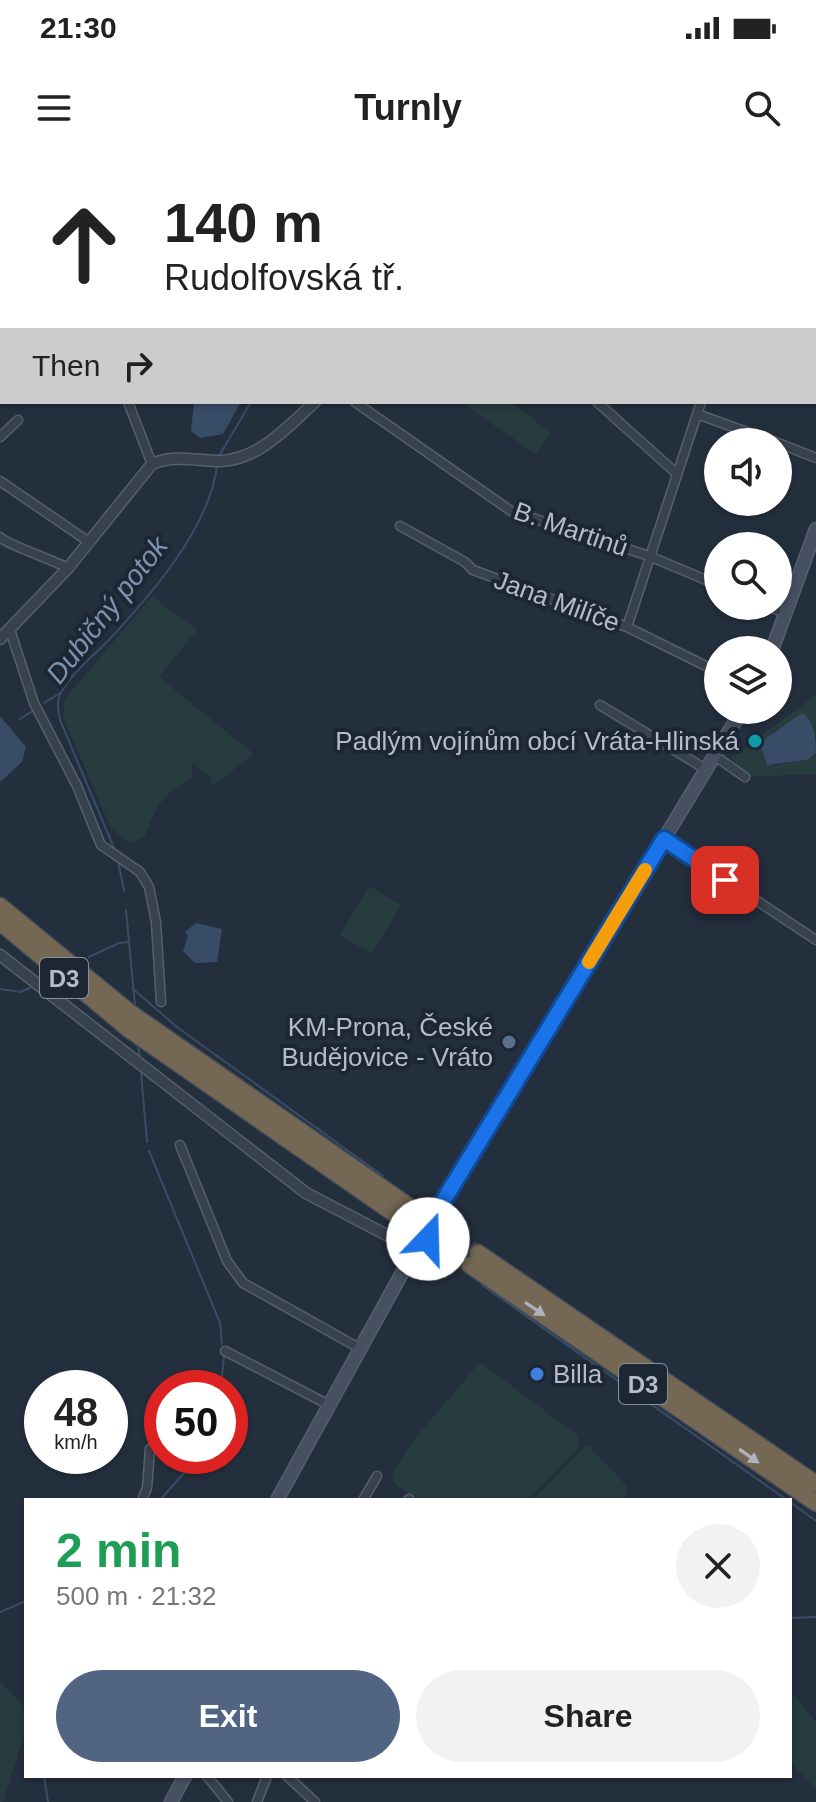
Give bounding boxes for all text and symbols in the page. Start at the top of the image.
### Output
text: 21:30 [40,11,117,44]
icon: menu [32,86,76,130]
icon: search [740,86,784,130]
text: Turnly [354,87,462,128]
text: 140 m [164,191,323,254]
icon: ahead [32,192,136,296]
text: Rudolfovská tř. [164,257,404,298]
icon: right [116,344,160,388]
text: Then [32,349,100,382]
map controls [704,428,792,724]
button: sound [704,428,792,516]
street label: B. Martinů [510,496,632,562]
water label: Dubičný potok [40,529,175,689]
button: search [704,532,792,620]
street label: Jana Milíče [490,564,624,638]
button: layers [704,636,792,724]
place label: Padlým vojínům obcí Vráta-Hlinská [335,726,740,756]
marker: Padlým vojínům obcí Vráta-Hlinská [746,732,764,750]
pin [691,846,759,914]
icon: arrive [703,858,747,902]
road number: D3 [40,958,88,998]
place label: KM-Prona, České Budějovice - Vráto [282,1012,493,1072]
marker: KM-Prona, České Budějovice - Vráto [500,1033,518,1051]
position arrow [386,1197,470,1281]
one-way arrow [524,1301,545,1316]
place label: Billa [553,1359,603,1389]
road number: D3 [619,1364,667,1404]
marker: Billa [528,1365,546,1383]
speed limit sign: 50 [144,1370,248,1474]
text: 48 [54,1390,98,1434]
text: km/h [54,1431,98,1453]
one-way arrow [739,1448,760,1463]
text: 2 min [56,1524,181,1577]
button: close [676,1524,760,1608]
text: 500 m · 21:32 [56,1581,216,1611]
button: Exit [56,1670,400,1762]
button: Share [416,1670,760,1762]

